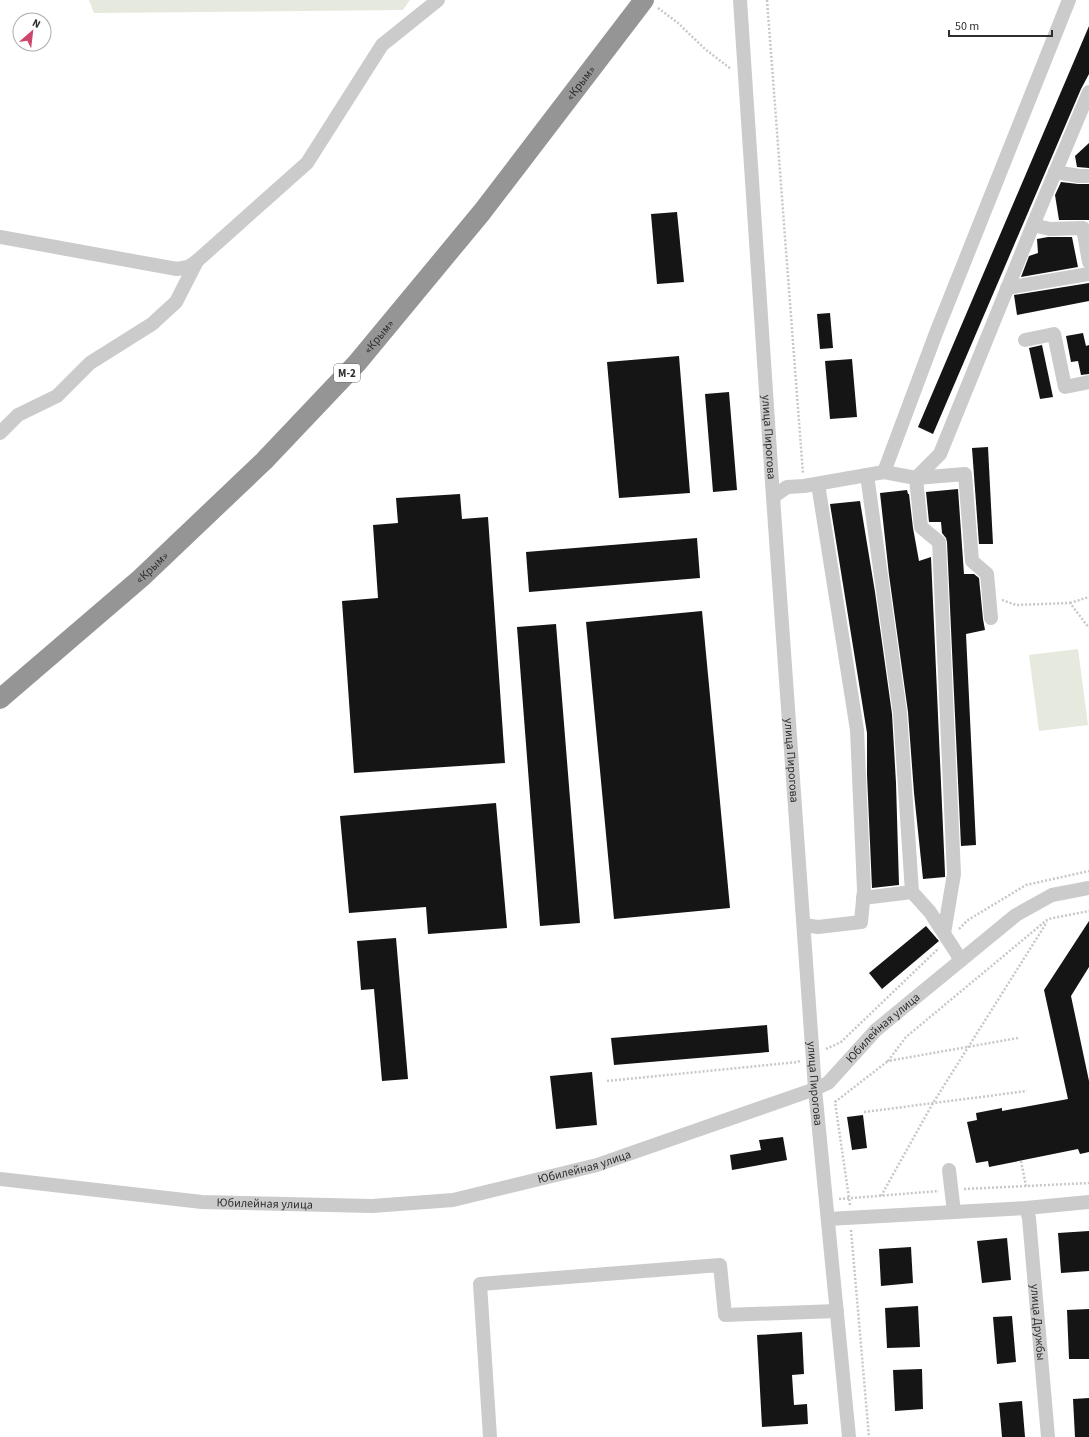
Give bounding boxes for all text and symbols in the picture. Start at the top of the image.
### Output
north arrow [12,12,52,52]
scale bar [949,12,1052,38]
text: N [30,15,43,32]
text: 50 m [955,18,979,35]
street label: «Крым» [562,62,599,104]
street label: «Крым» [360,316,398,357]
road number: М-2 [334,364,360,382]
street label: улица Пирогова [758,394,780,480]
street label: «Крым» [132,548,172,587]
street label: улица Пирогова [780,717,803,803]
street label: Юбилейная улица [842,989,924,1067]
street label: улица Пирогова [803,1041,827,1126]
street label: Юбилейная улица [536,1145,633,1188]
street label: Юбилейная улица [216,1194,313,1213]
street label: улица Дружбы [1026,1283,1050,1361]

